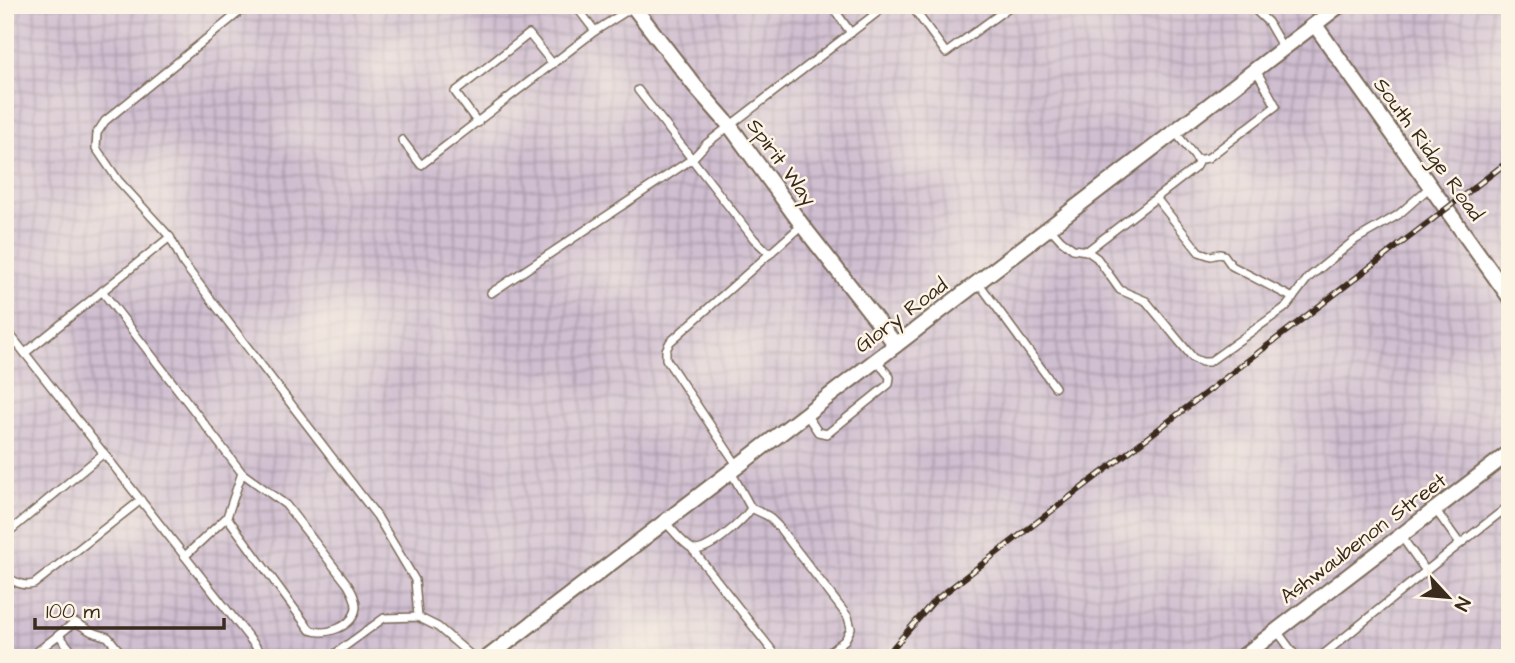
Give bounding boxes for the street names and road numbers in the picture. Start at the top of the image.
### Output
street label: South Ridge Road [1365,72,1491,228]
street label: Spirit Way [738,113,824,214]
street label: Glory Road [849,271,955,362]
street label: Ashwaubenon Street [1274,466,1453,611]

